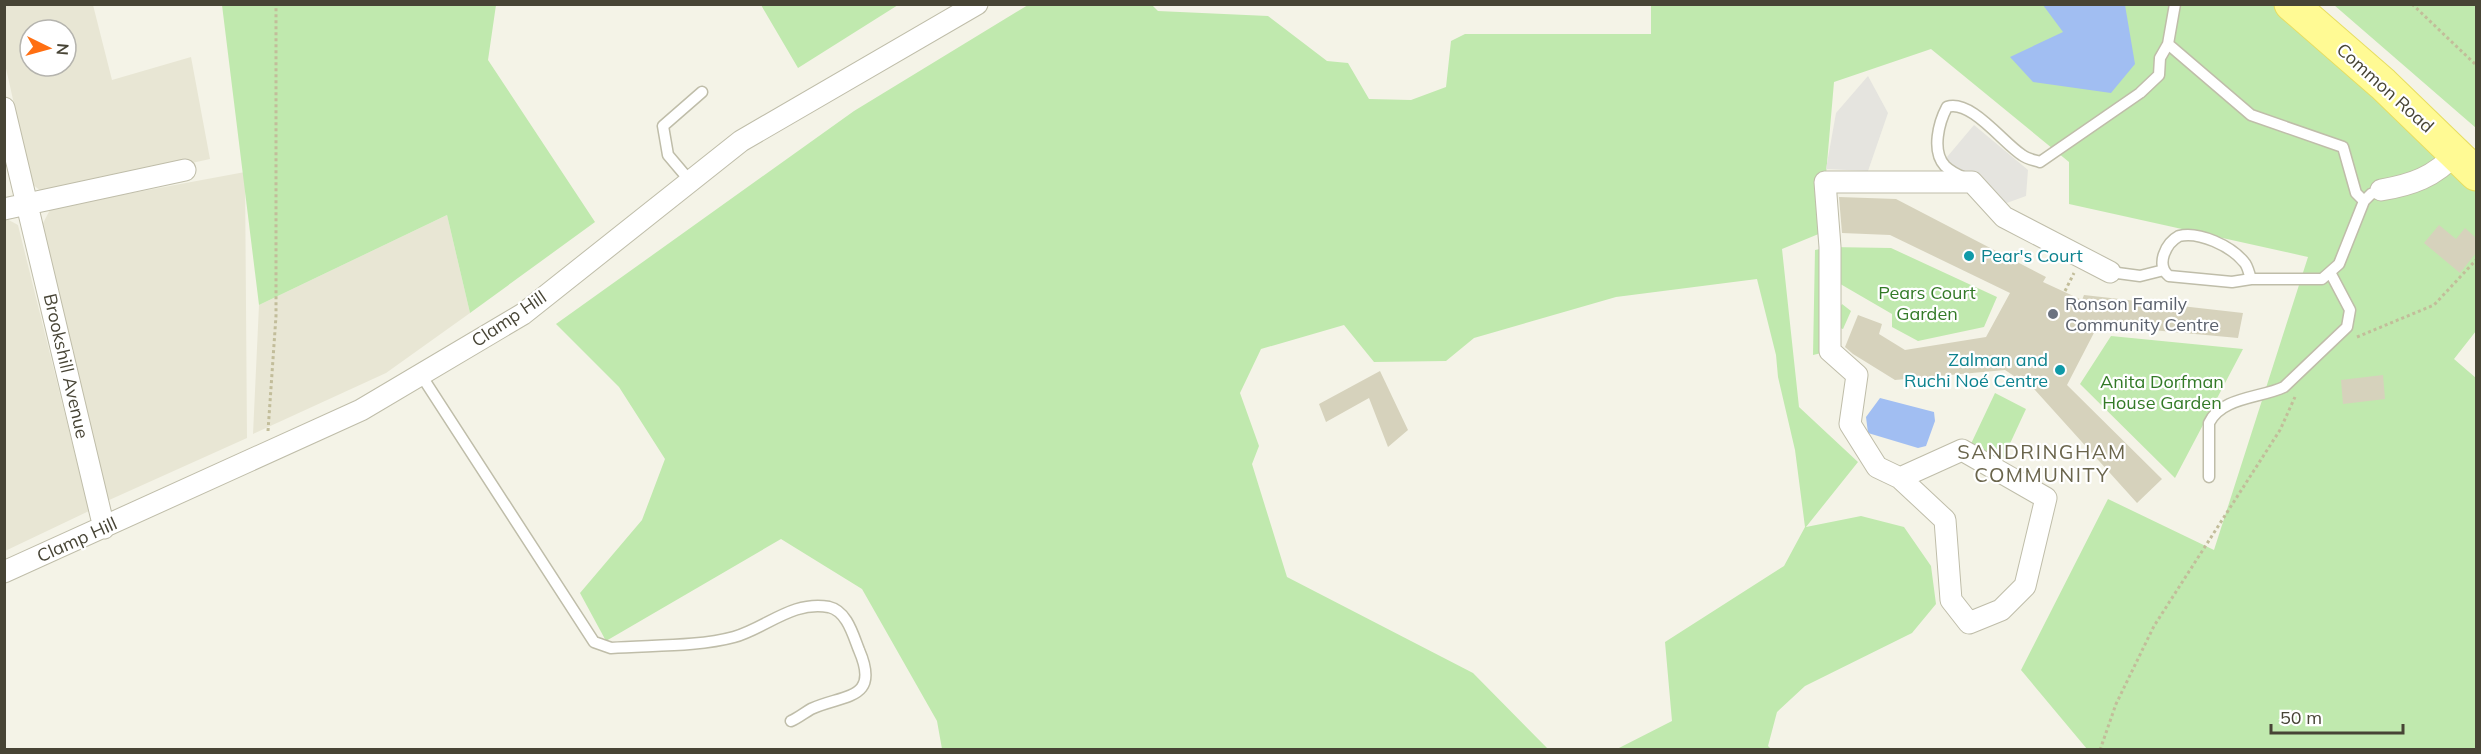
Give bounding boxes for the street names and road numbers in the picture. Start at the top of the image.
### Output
street label: Common Road [2332,38,2439,137]
street label: Clamp Hill [467,285,551,352]
street label: Brookshill Avenue [39,291,94,441]
street label: Clamp Hill [33,512,120,567]

